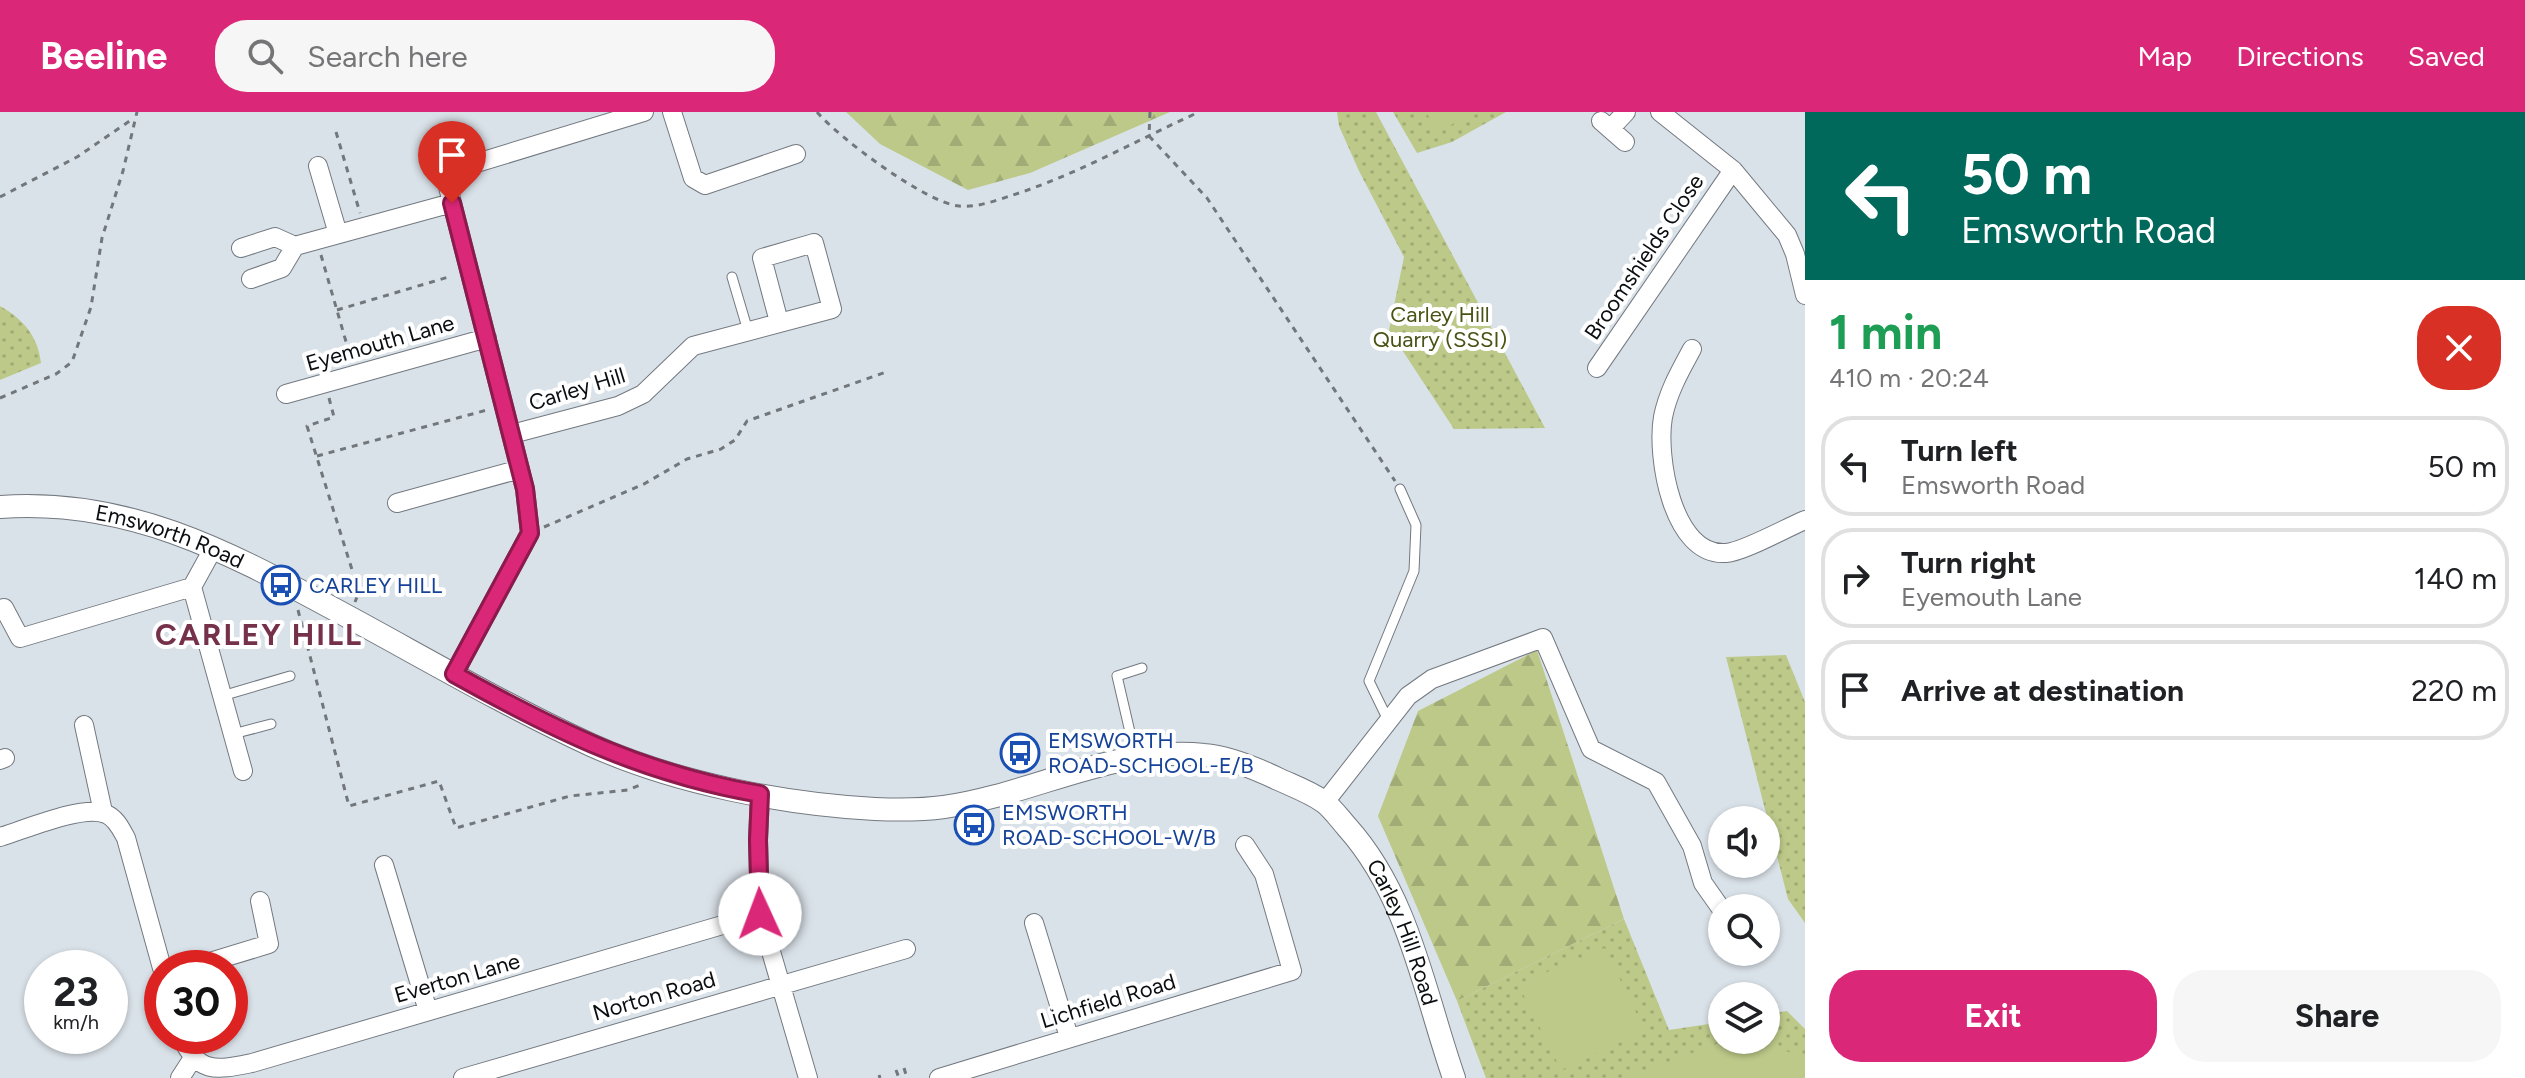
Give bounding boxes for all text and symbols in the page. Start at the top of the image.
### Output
search box [215,20,775,92]
text: Beeline [40,33,167,79]
icon: search [243,34,287,78]
text: Search here [307,38,468,75]
text: Map [2138,39,2192,73]
text: Directions [2236,39,2364,73]
text: Saved [2408,39,2485,73]
pin [418,121,486,203]
icon: arrive [430,133,474,177]
text: 50 m [1961,141,2092,208]
icon: left [1829,144,1933,248]
street label: Broomshields Close [1579,169,1709,345]
text: Emsworth Road [1961,209,2216,252]
park label: Carley Hill Quarry (SSSI) [1373,301,1507,353]
text: 1 min [1829,303,1942,361]
button: close [2417,306,2501,390]
street label: Eyemouth Lane [303,309,457,377]
street label: Carley Hill [526,362,628,416]
text: 410 m · 20:24 [1829,362,1989,394]
text: Turn left [1901,432,2018,469]
icon: left [1833,444,1877,488]
text: 50 m [2428,448,2497,485]
text: Emsworth Road [1901,469,2085,501]
street label: Emsworth Road [93,498,249,574]
text: Turn right [1901,544,2036,581]
icon: right [1833,556,1877,600]
text: 140 m [2414,560,2497,597]
bus stop icon: CARLEY HILL [260,564,302,606]
place label: CARLEY HILL [309,572,443,599]
text: Eyemouth Lane [1901,581,2082,613]
district label: CARLEY HILL [155,616,363,653]
icon: arrive [1833,668,1877,712]
text: Arrive at destination [1901,672,2184,709]
text: 220 m [2411,672,2497,709]
place label: EMSWORTH ROAD-SCHOOL-E/B [1048,727,1254,779]
bus stop icon: EMSWORTH ROAD-SCHOOL-E/B [999,732,1041,774]
place label: EMSWORTH ROAD-SCHOOL-W/B [1002,799,1216,851]
bus stop icon: EMSWORTH ROAD-SCHOOL-W/B [953,804,995,846]
map controls [1708,806,1780,1054]
button: sound [1708,806,1780,878]
street label: Carley Hill Road [1361,854,1444,1008]
position arrow [718,872,802,956]
button: search [1708,894,1780,966]
street label: Everton Lane [391,947,523,1009]
speed limit sign: 30 [144,950,248,1054]
street label: Norton Road [589,966,719,1026]
text: 23 [53,968,99,1016]
street label: Lichfield Road [1037,968,1179,1034]
button: Exit [1829,970,2157,1062]
button: Share [2173,970,2501,1062]
button: layers [1708,982,1780,1054]
text: km/h [53,1010,99,1034]

